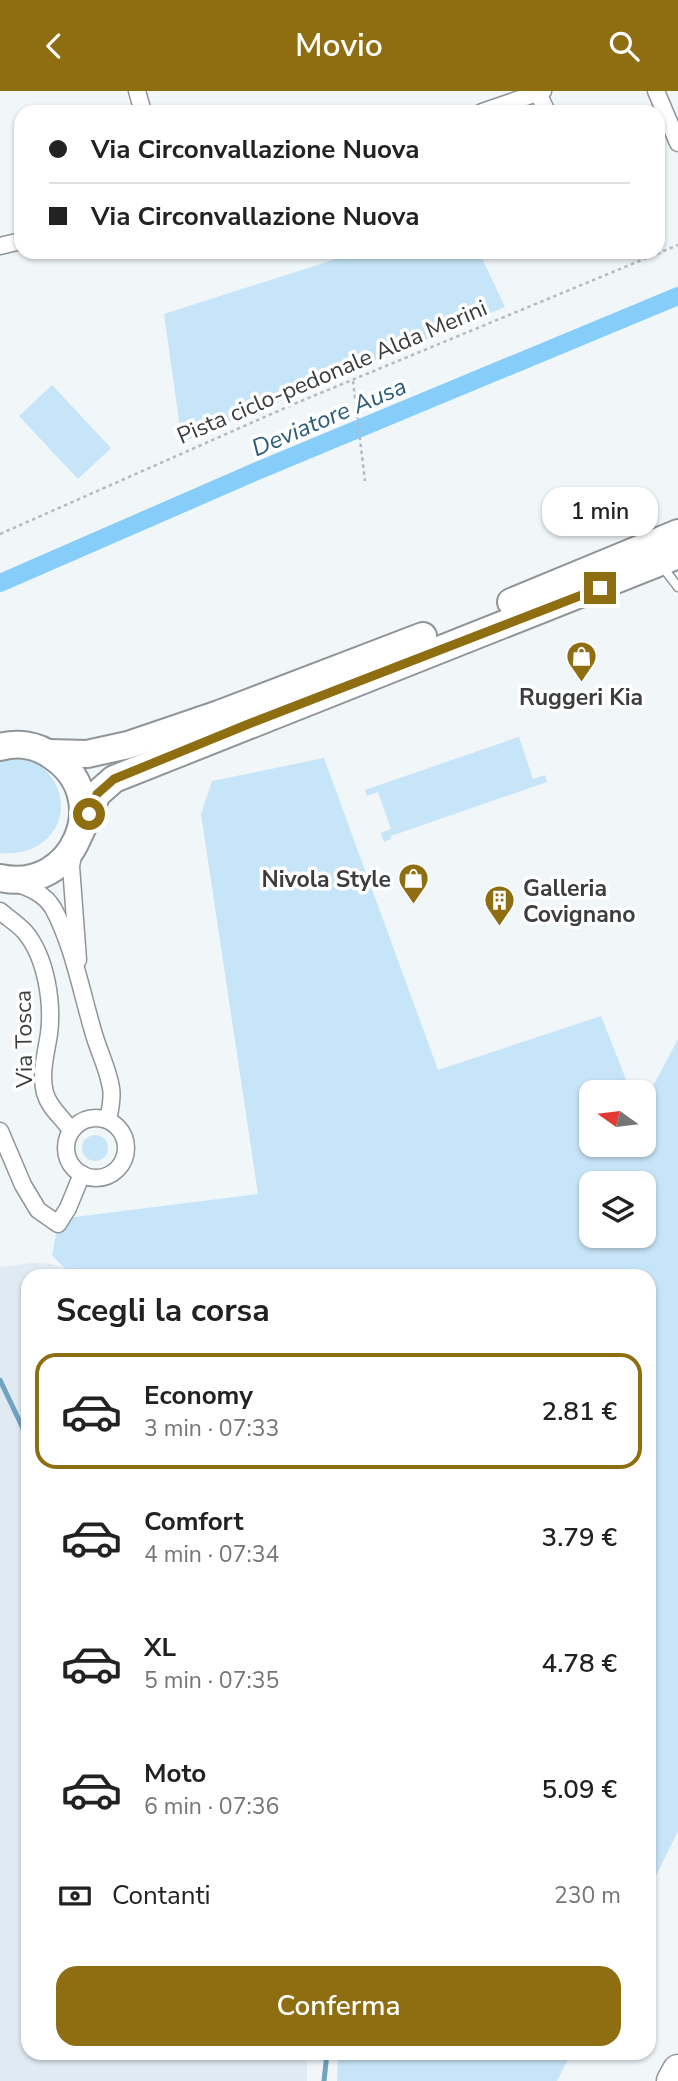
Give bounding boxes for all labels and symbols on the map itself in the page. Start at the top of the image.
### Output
street label: Pista ciclo-pedonale Alda Merini [172,292,492,452]
water label: Deviatore Ausa [247,370,411,464]
callout: 1 min [542,487,658,535]
route end [584,572,616,604]
shop icon: Ruggeri Kia [564,639,598,683]
place label: Ruggeri Kia [519,682,643,713]
route start [73,798,105,830]
shop icon: Nivola Style [397,862,431,906]
place label: Nivola Style [261,864,391,895]
place label: Galleria Covignano [523,873,635,930]
building icon: Galleria Covignano [483,884,517,928]
street label: Via Tosca [8,990,40,1089]
north arrow [579,1080,656,1157]

